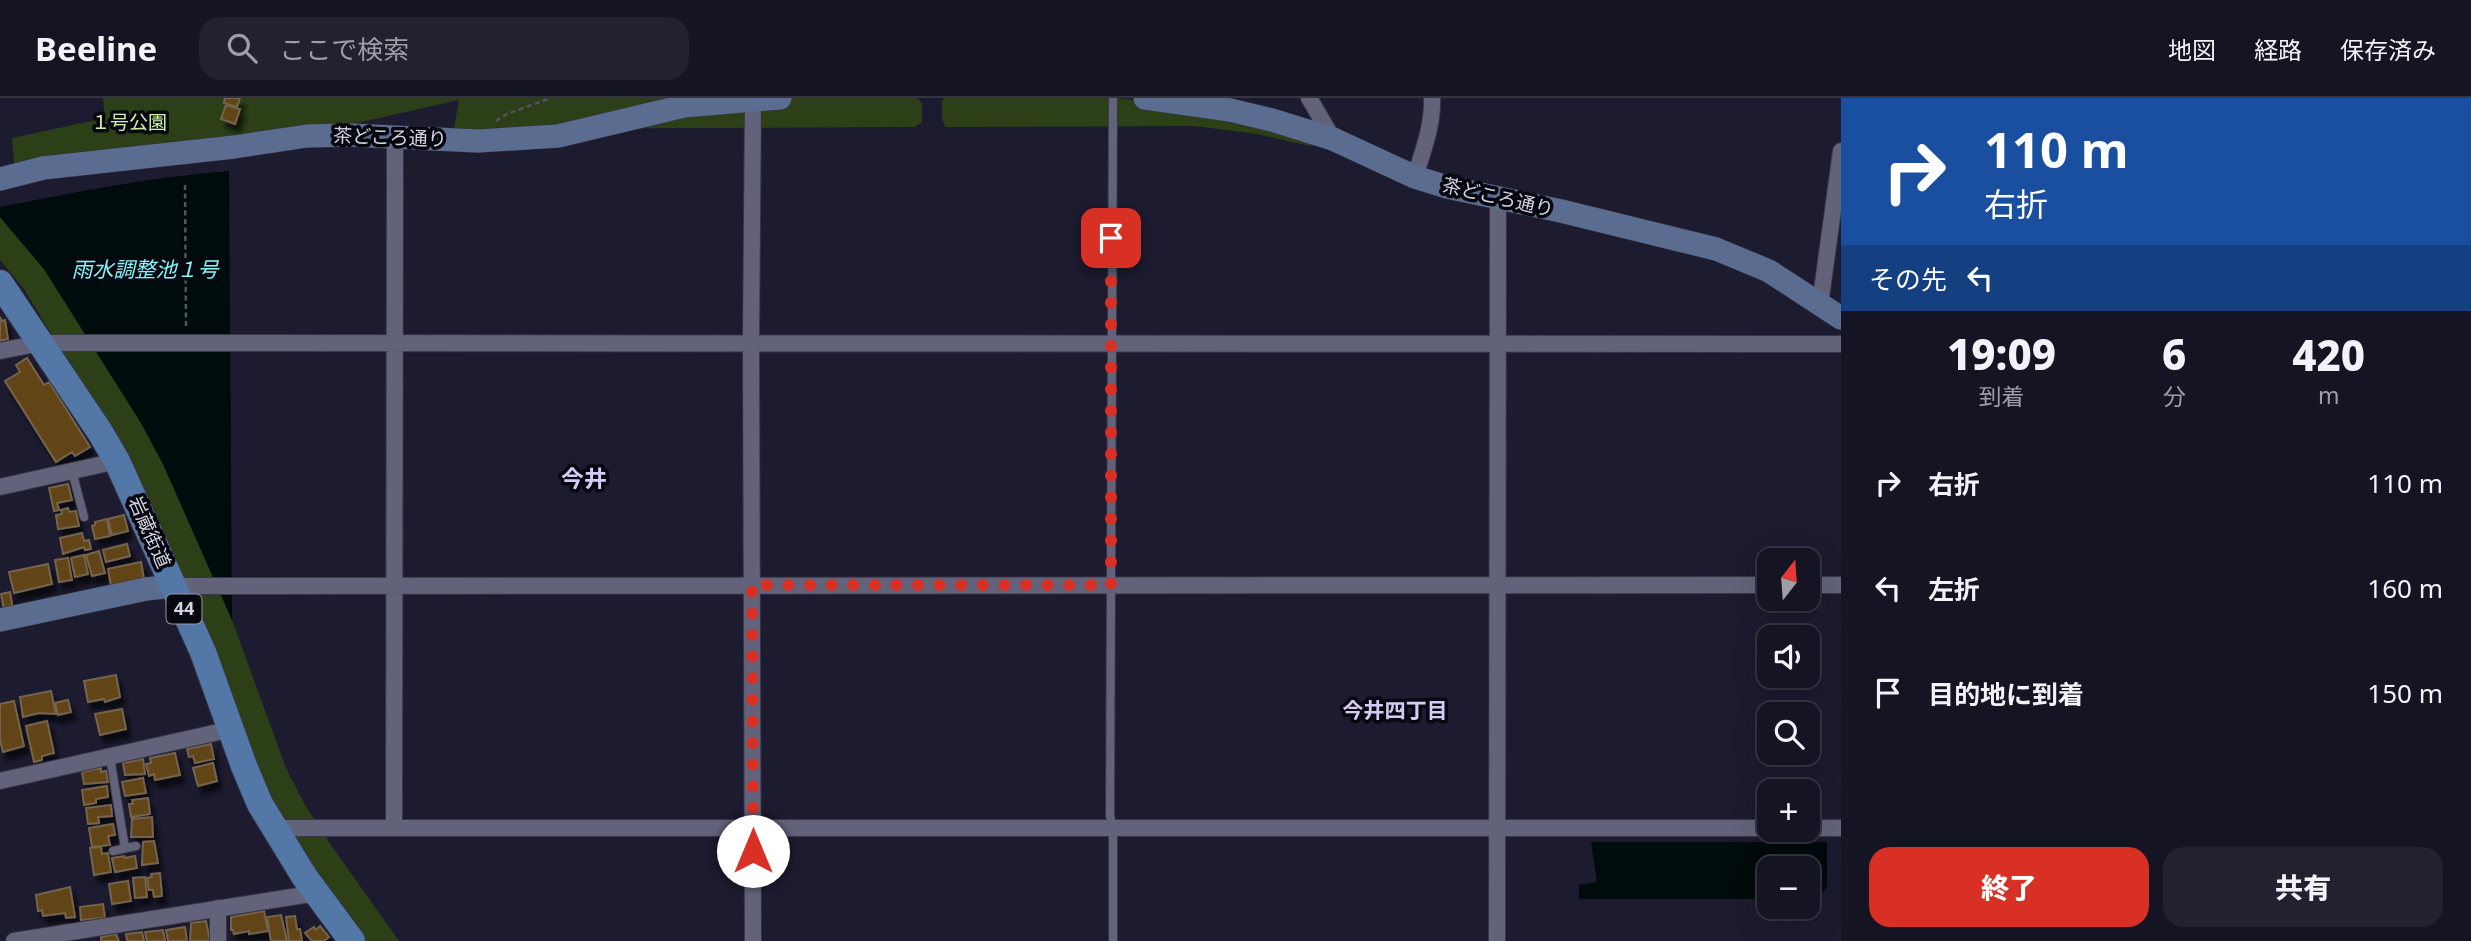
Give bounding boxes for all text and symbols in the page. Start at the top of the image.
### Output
search box [199,17,689,80]
text: Beeline [35,26,157,71]
icon: search [223,29,261,67]
text: ここで検索 [279,31,409,67]
text: 地図 [2168,33,2216,66]
text: 経路 [2254,33,2302,66]
text: 保存済み [2340,33,2436,66]
park label: １号公園 [91,109,167,135]
text: 110 m [1984,116,2129,182]
street label: 茶どころ通り [333,122,447,152]
icon: right [1869,126,1960,217]
street label: 茶どころ通り [1440,172,1556,222]
text: 右折 [1984,182,2048,225]
pin [1081,208,1141,268]
icon: arrive [1092,219,1130,257]
water label: 雨水調整池１号 [72,255,220,283]
icon: left [1961,259,1999,297]
text: その先 [1869,261,1947,297]
text: 19:09 [1947,325,2056,382]
text: 6 [2162,325,2186,382]
text: 420 [2292,326,2365,383]
text: m [2318,379,2339,411]
text: 到着 [1978,380,2024,412]
text: 分 [2163,380,2186,412]
district label: 今井 [561,462,607,494]
icon: right [1869,464,1907,502]
text: 110 m [2367,465,2443,501]
text: 右折 [1928,466,1980,502]
street label: 岩蔵街道 [123,492,177,572]
north arrow [1757,548,1820,611]
map controls [1757,548,1820,919]
icon: left [1869,569,1907,607]
text: 160 m [2367,570,2443,606]
text: 左折 [1928,571,1980,607]
road number: 44 [166,594,202,624]
button: sound [1757,625,1820,688]
icon: arrive [1869,674,1907,712]
text: 150 m [2367,675,2443,711]
text: 目的地に到着 [1928,676,2084,712]
district label: 今井四丁目 [1343,696,1448,724]
button: search [1757,702,1820,765]
button: + [1757,779,1820,842]
position arrow [716,814,790,888]
button: 終了 [1869,847,2149,927]
button: 共有 [2163,847,2443,927]
button: − [1757,856,1820,919]

